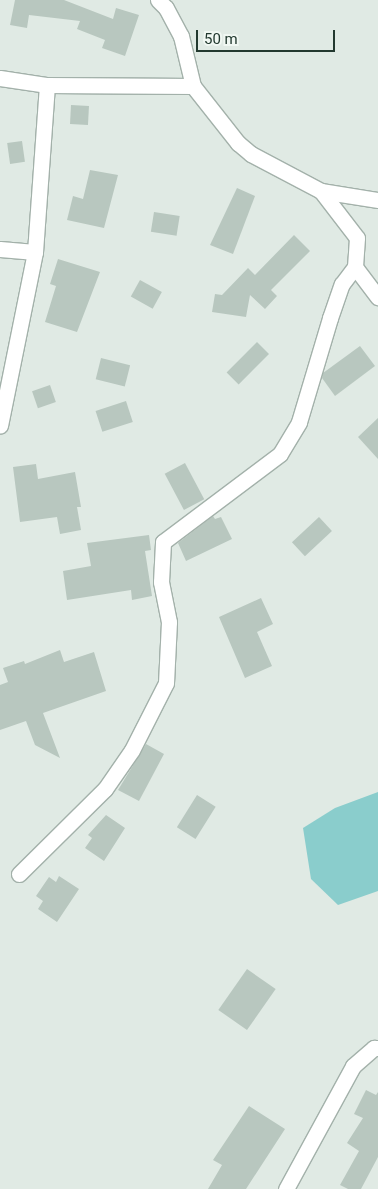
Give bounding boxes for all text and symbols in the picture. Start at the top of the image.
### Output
scale bar [198,20,337,52]
text: 50 m [204,30,238,48]

